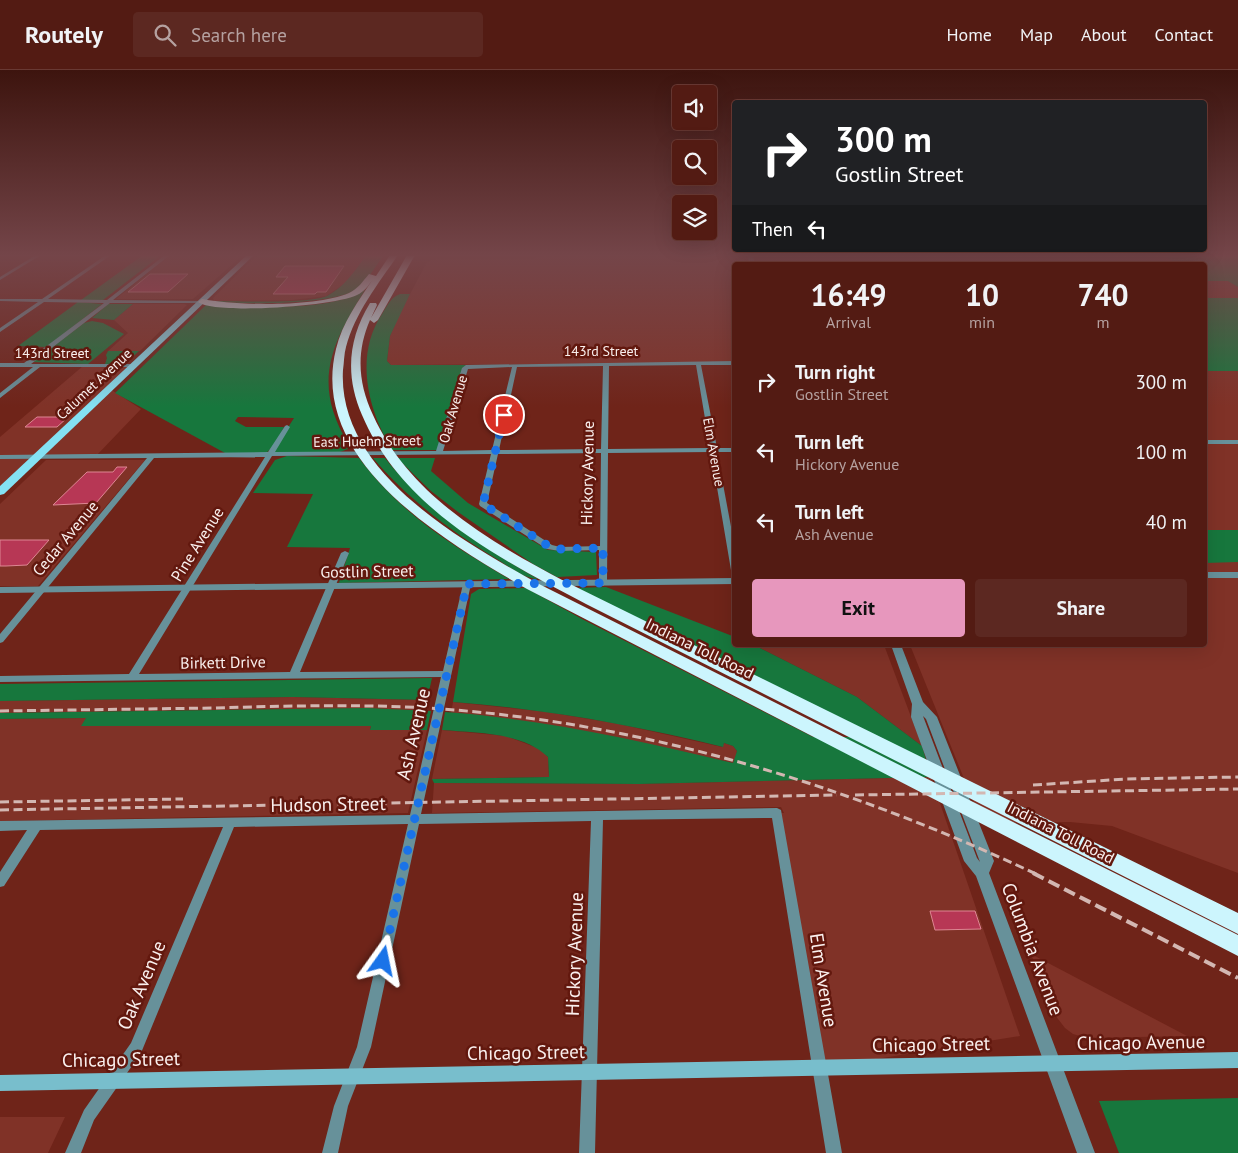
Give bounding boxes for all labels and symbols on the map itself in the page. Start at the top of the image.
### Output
street label: 143rd Street [564,342,639,360]
street label: 143rd Street [15,344,90,362]
street label: Calumet Avenue [53,344,135,424]
street label: Oak Avenue [435,373,471,445]
pin [483,394,525,436]
street label: Elm Avenue [699,416,729,488]
street label: Hickory Avenue [576,421,598,525]
street label: East Huehn Street [313,431,421,451]
street label: Cedar Avenue [28,496,102,580]
street label: Pine Avenue [166,503,228,585]
street label: Gostlin Street [320,560,414,582]
street label: Indiana Toll Road [643,613,757,683]
street label: Birkett Drive [180,651,266,673]
street label: Ash Avenue [391,686,435,782]
street label: Hudson Street [270,791,386,817]
street label: Indiana Toll Road [1004,796,1118,868]
street label: Columbia Avenue [997,879,1069,1019]
street label: Hickory Avenue [560,892,588,1016]
street label: Elm Avenue [805,931,843,1029]
position arrow [356,934,408,986]
street label: Oak Avenue [111,937,171,1033]
street label: Chicago Avenue [1077,1029,1205,1055]
street label: Chicago Street [872,1031,991,1057]
street label: Chicago Street [467,1039,586,1065]
street label: Chicago Street [62,1046,181,1072]

